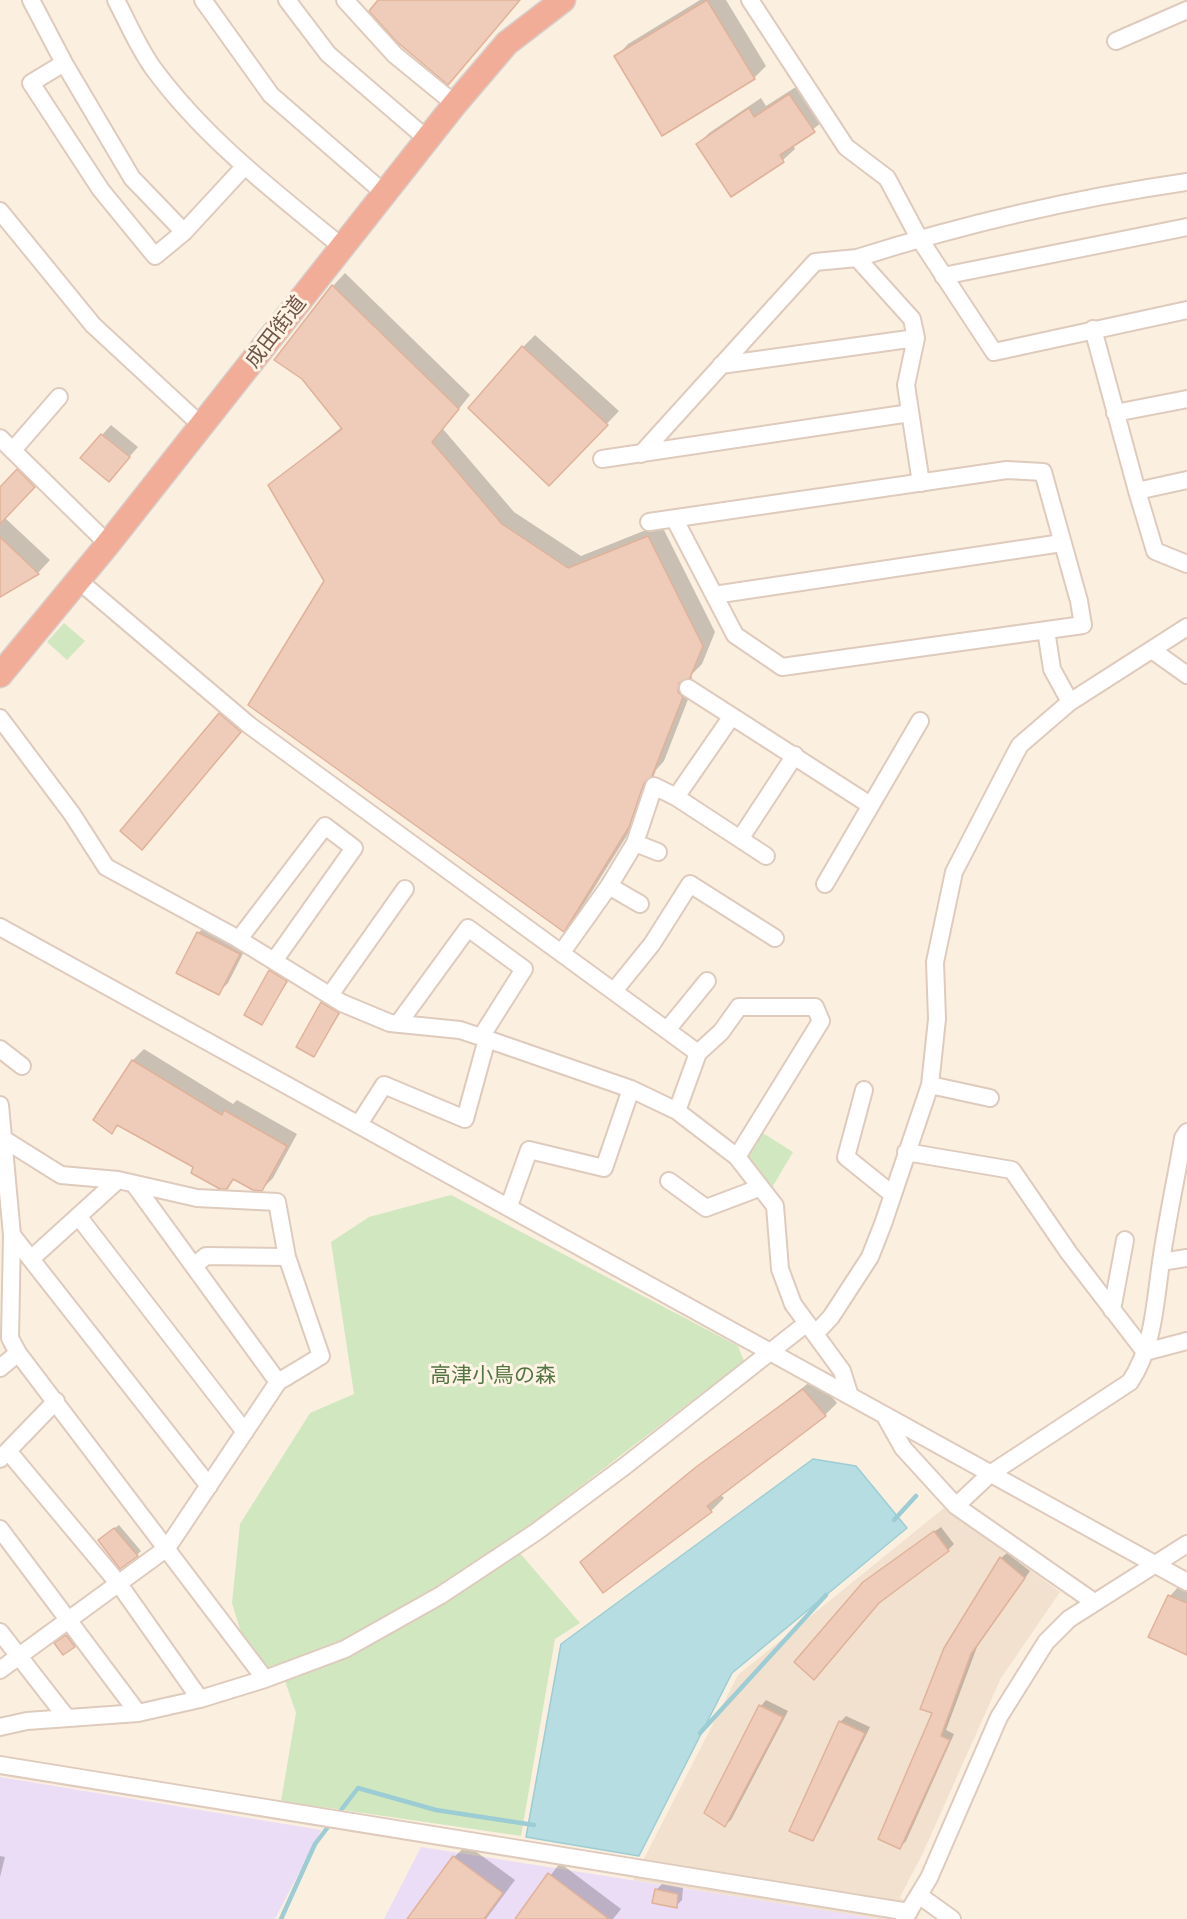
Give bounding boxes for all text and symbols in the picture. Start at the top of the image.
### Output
street label: 成田街道 [240,291,312,373]
park label: 高津小鳥の森 [430,1363,556,1389]

